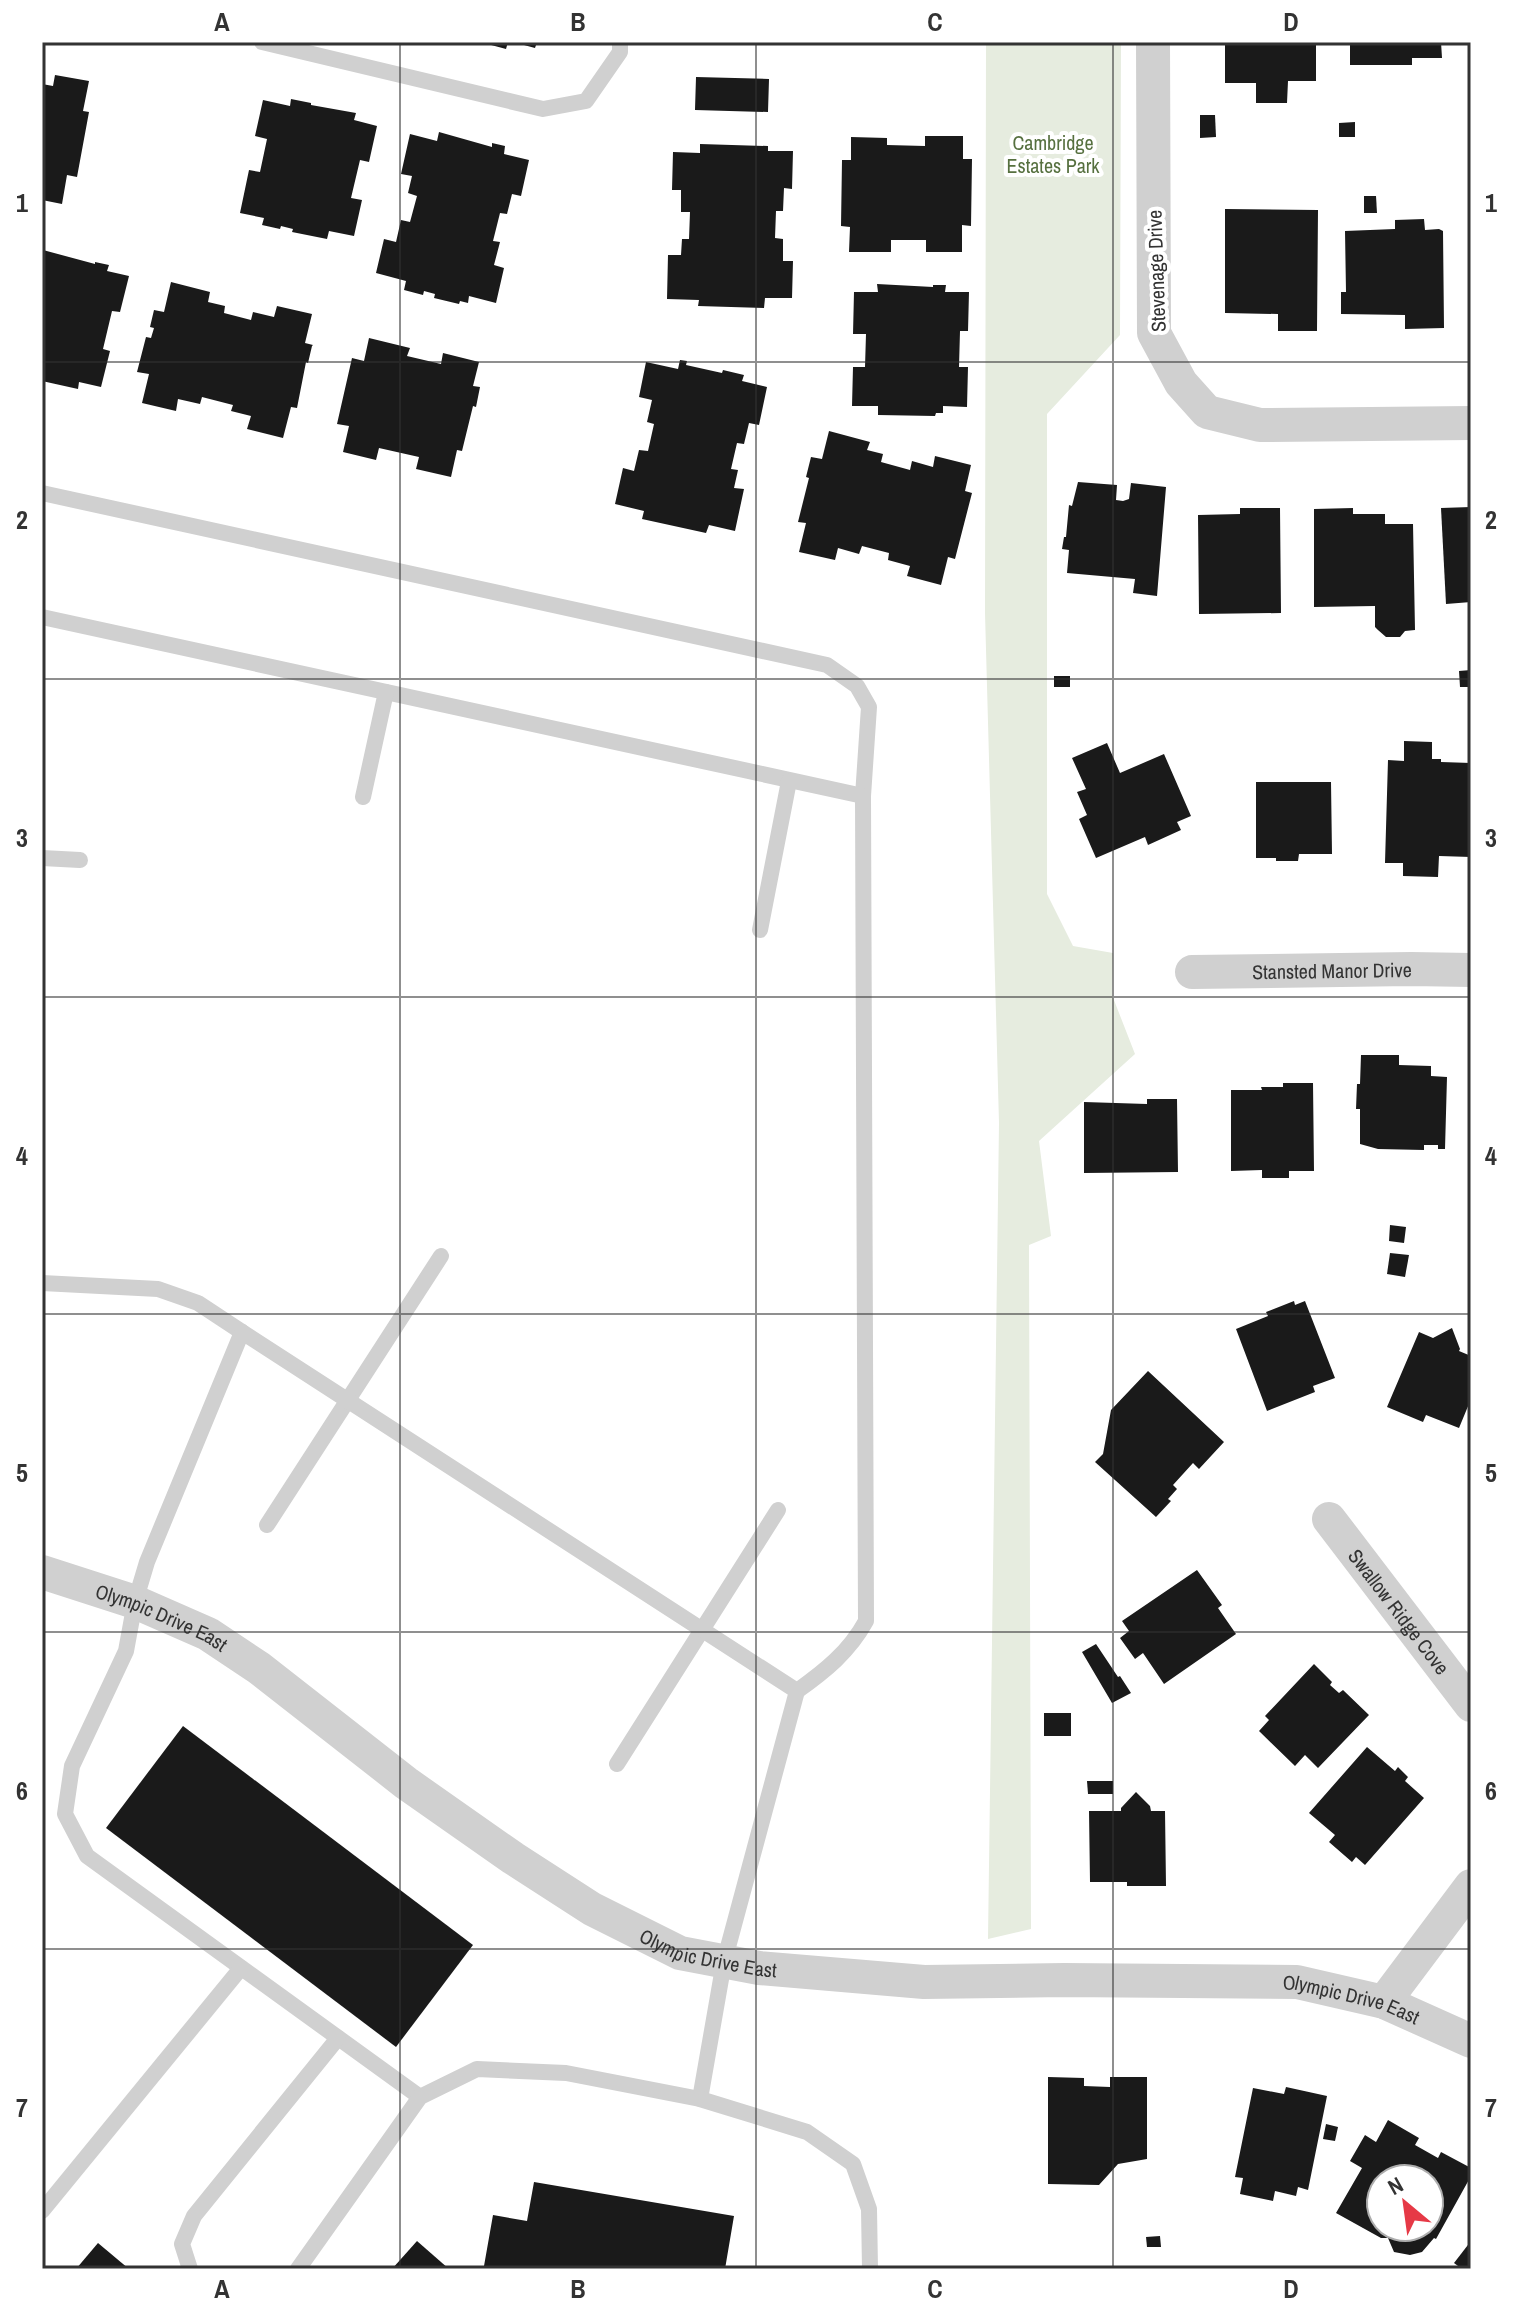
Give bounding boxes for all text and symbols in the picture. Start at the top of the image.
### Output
text: A [214,4,230,39]
text: B [570,4,586,39]
text: C [927,4,943,39]
text: D [1283,4,1299,39]
park label: Cambridge Estates Park [1007,129,1100,179]
text: 1 [16,185,28,220]
text: 1 [1485,185,1497,220]
street label: Stevenage Drive [1140,209,1172,333]
text: 2 [16,502,28,537]
text: 2 [1485,502,1497,537]
text: 3 [16,820,28,855]
text: 3 [1485,820,1497,855]
street label: Stansted Manor Drive [1252,955,1412,985]
text: 4 [16,1138,28,1173]
text: 4 [1485,1138,1497,1173]
text: 5 [16,1455,28,1490]
text: 5 [1485,1455,1497,1490]
street label: Swallow Ridge Cove [1343,1543,1456,1680]
street label: Olympic Drive East [92,1577,234,1657]
text: 6 [16,1773,28,1808]
text: 6 [1485,1773,1497,1808]
street label: Olympic Drive East [635,1922,778,1983]
street label: Olympic Drive East [1283,1968,1425,2030]
text: 7 [16,2090,28,2125]
text: 7 [1485,2090,1497,2125]
north arrow [1365,2163,1445,2243]
text: N [1382,2169,1408,2202]
text: A [214,2271,230,2306]
text: B [570,2271,586,2306]
text: C [927,2271,943,2306]
text: D [1283,2271,1299,2306]

